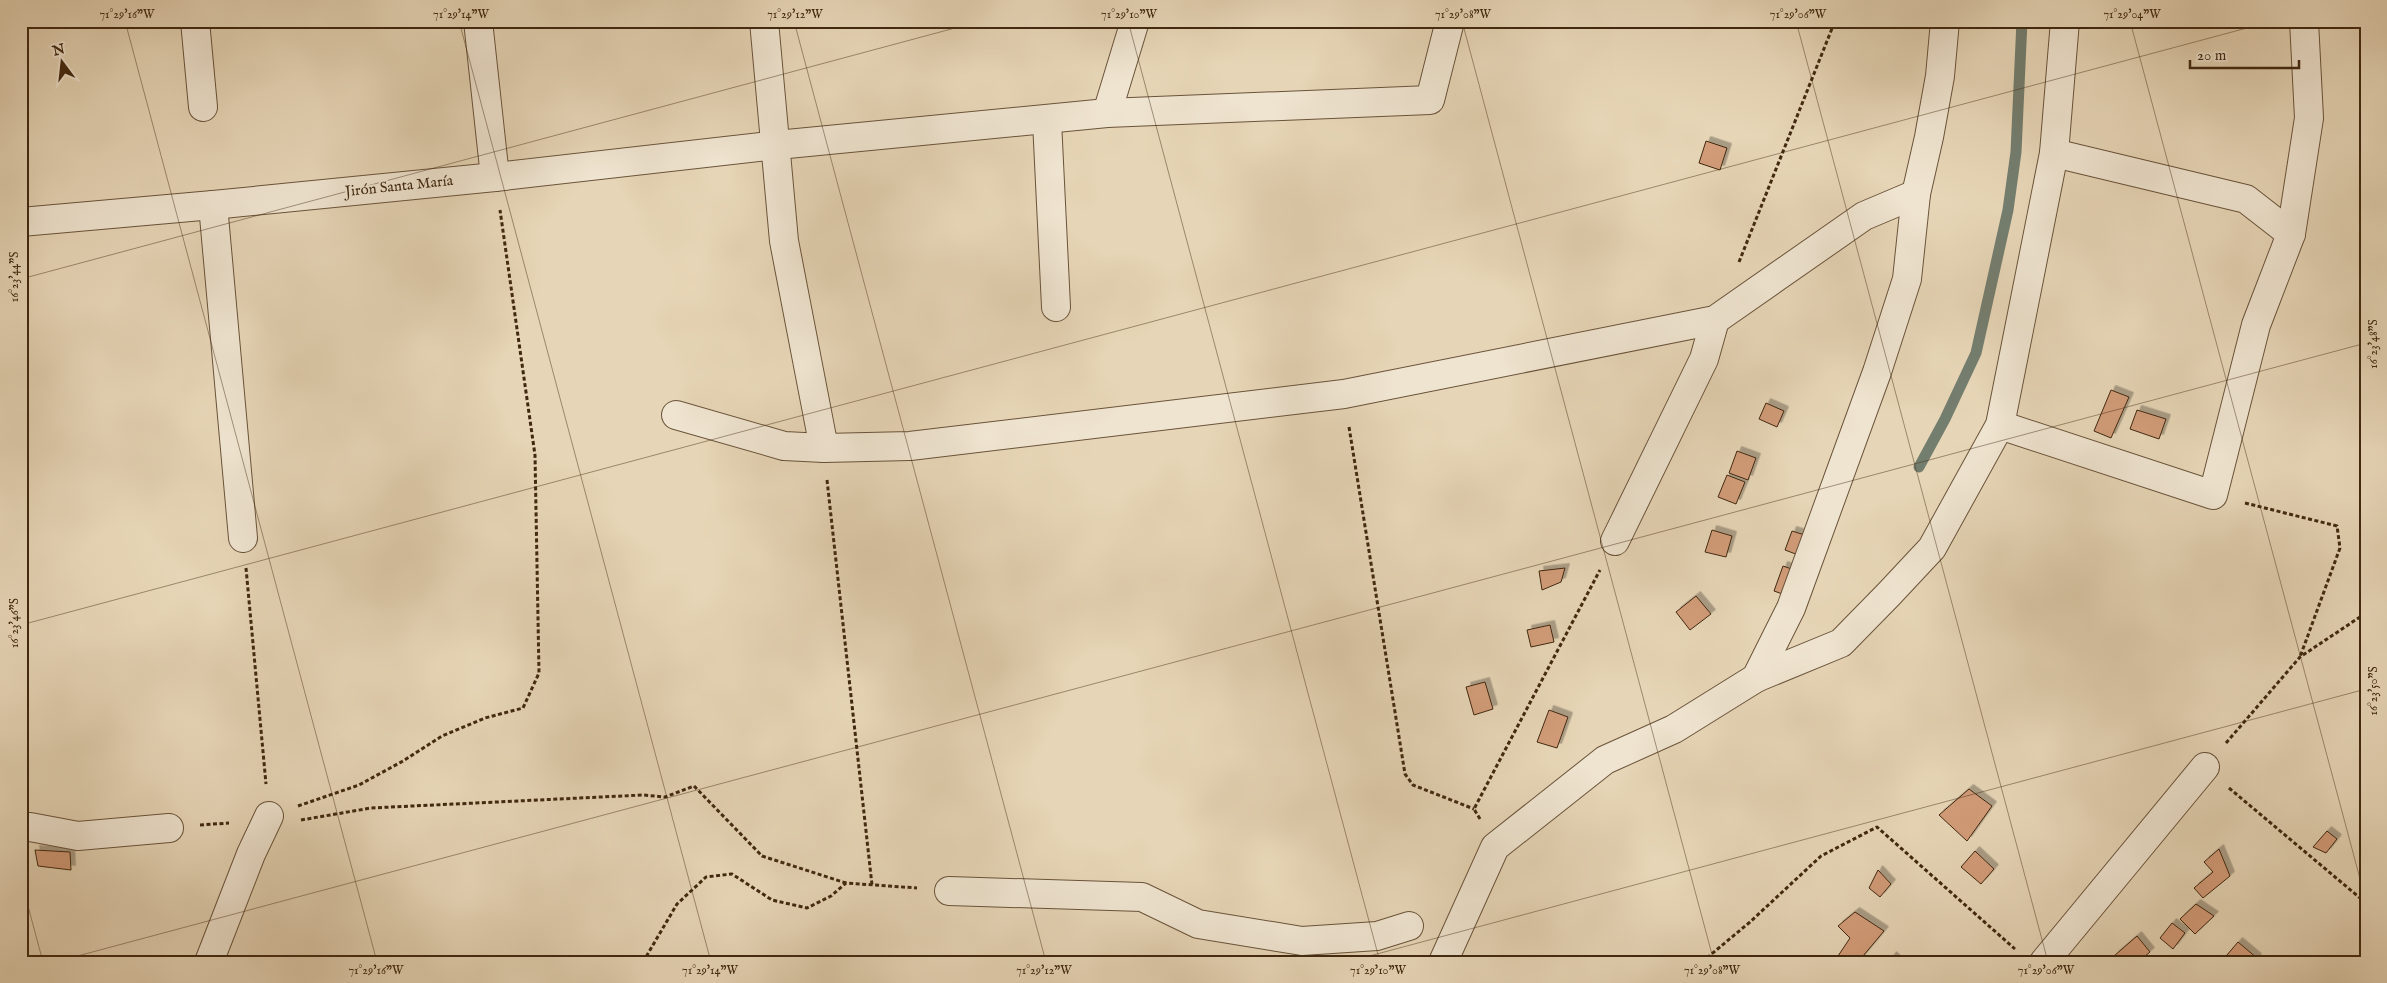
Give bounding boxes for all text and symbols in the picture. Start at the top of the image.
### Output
text: 71°29'16"W [99,7,155,22]
text: 71°29'14"W [433,7,489,22]
text: 71°29'12"W [767,7,823,22]
text: 71°29'10"W [1101,7,1157,22]
text: 71°29'08"W [1435,7,1492,22]
text: 71°29'06"W [1770,7,1827,22]
text: 71°29'04"W [2103,7,2161,22]
north arrow [38,38,88,88]
scale bar [2190,38,2298,70]
text: N [50,40,67,61]
text: 20 m [2197,46,2227,65]
street label: Jirón Santa María [342,171,454,201]
text: 16°23'44"S [7,252,22,302]
text: 16°23'48"S [2366,319,2381,369]
text: 16°23'46"S [7,598,22,648]
text: 16°23'50"S [2366,666,2381,716]
text: 71°29'16"W [348,963,404,978]
text: 71°29'14"W [682,963,738,978]
text: 71°29'12"W [1016,963,1072,978]
text: 71°29'10"W [1350,963,1406,978]
text: 71°29'08"W [1684,963,1741,978]
text: 71°29'06"W [2018,963,2075,978]

